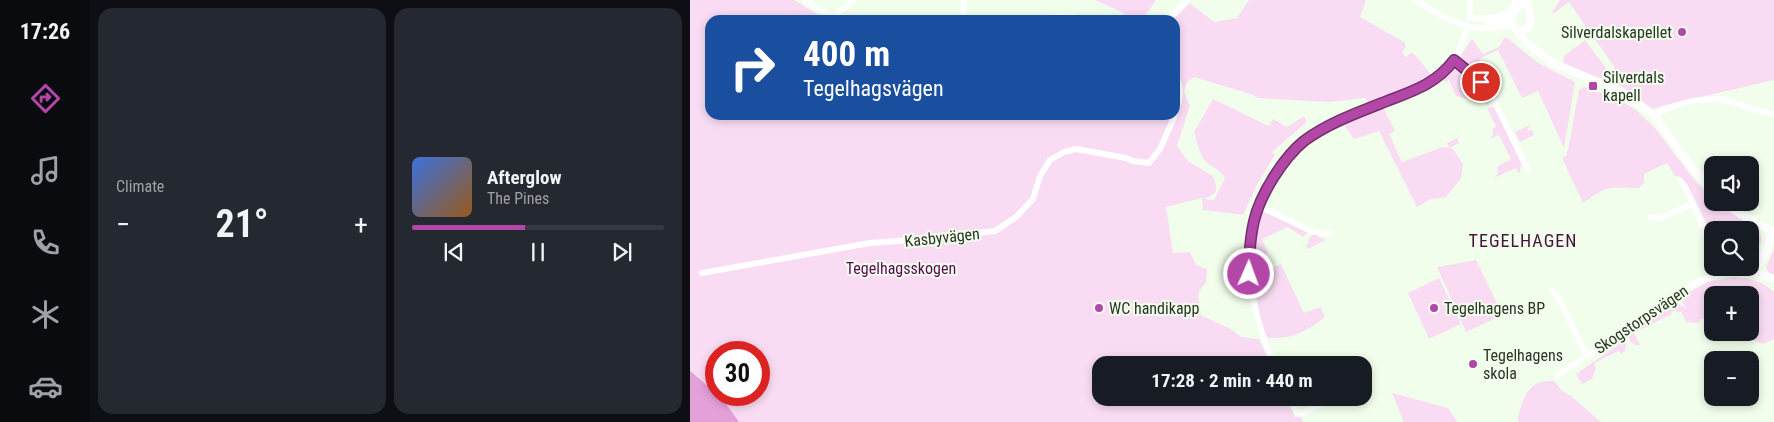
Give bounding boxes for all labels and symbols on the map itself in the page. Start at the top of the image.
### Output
place label: Silverdalskapellet [1561,23,1672,42]
marker: Silverdalskapellet [1676,26,1688,38]
pin [1460,61,1502,103]
place label: Silverdals kapell [1603,68,1664,105]
marker: Silverdals kapell [1587,80,1599,92]
street label: Kasbyvägen [903,224,981,251]
district label: TEGELHAGEN [1469,230,1577,251]
position arrow [1222,247,1274,299]
park label: Tegelhagsskogen [846,259,956,278]
street label: Skogstorpsvägen [1591,281,1692,358]
place label: WC handikapp [1109,299,1199,318]
place label: Tegelhagens BP [1444,299,1545,318]
marker: WC handikapp [1093,302,1105,314]
marker: Tegelhagens BP [1428,302,1440,314]
speed limit sign: 30 [705,341,770,406]
place label: Tegelhagens skola [1483,346,1563,383]
marker: Tegelhagens skola [1467,358,1479,370]

